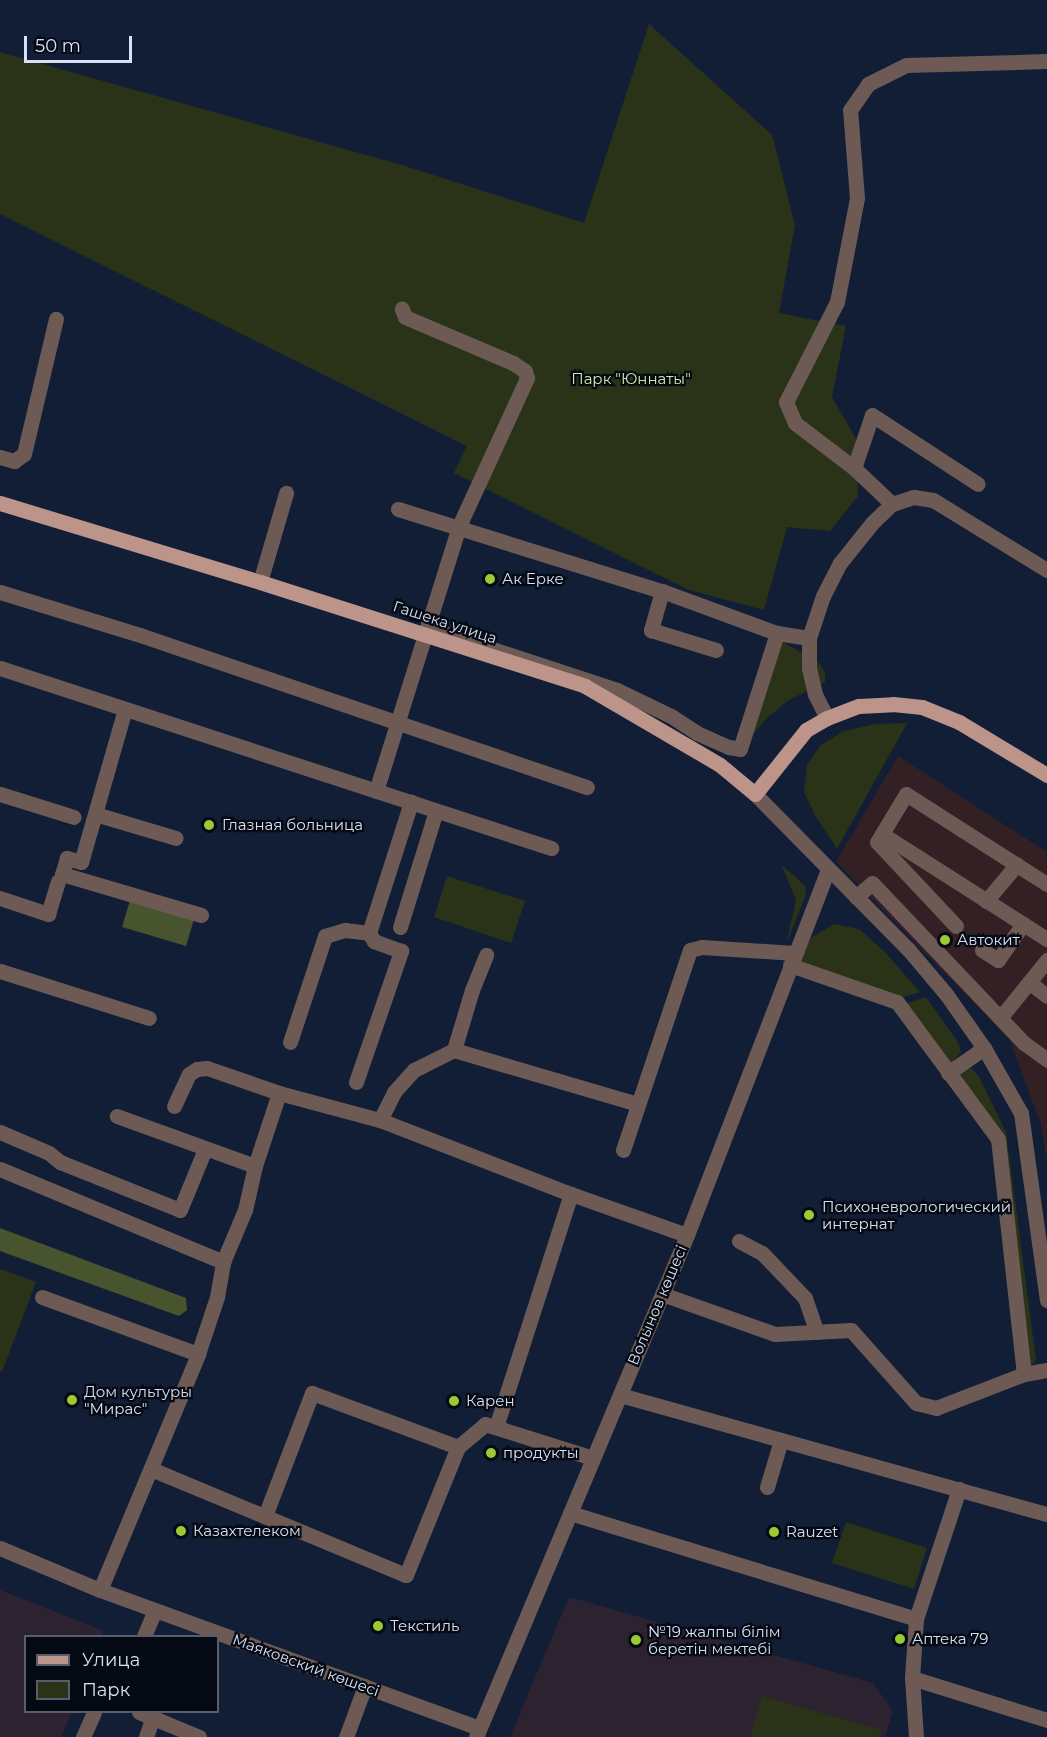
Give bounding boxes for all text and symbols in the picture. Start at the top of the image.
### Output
scale bar [27,24,135,62]
text: 50 m [35,35,81,57]
park label: Парк "Юннаты" [571,370,691,388]
place label: Ак Ерке [502,570,564,588]
marker: Ак Ерке [483,572,497,586]
street label: Гашека улица [391,597,499,647]
marker: Глазная больница [200,816,218,834]
place label: Глазная больница [222,816,363,834]
place label: Автокит [957,931,1020,949]
marker: Автокит [938,933,952,947]
place label: Психоневрологический интернат [822,1197,1011,1232]
marker: Психоневрологический интернат [800,1206,818,1224]
street label: Волынов көшесі [624,1242,690,1368]
place label: Дом культуры "Мирас" [84,1382,192,1417]
place label: Карен [466,1392,515,1410]
marker: Дом культуры "Мирас" [65,1393,79,1407]
marker: Карен [447,1394,461,1408]
place label: продукты [503,1444,578,1462]
marker: продукты [484,1446,498,1460]
place label: Казахтелеком [193,1522,301,1540]
place label: Rauzet [786,1523,838,1541]
marker: Казахтелеком [174,1524,188,1538]
marker: Rauzet [767,1525,781,1539]
place label: Текстиль [390,1617,459,1635]
marker: Текстиль [371,1619,385,1633]
place label: №19 жалпы білім беретін мектебі [648,1622,781,1657]
street label: Маяковский көшесі [230,1630,382,1700]
place label: Аптека 79 [912,1630,988,1648]
marker: Аптека 79 [893,1632,907,1646]
marker: №19 жалпы білім беретін мектебі [629,1633,643,1647]
legend [24,1635,219,1713]
text: Улица [82,1649,140,1671]
text: Парк [82,1679,130,1701]

